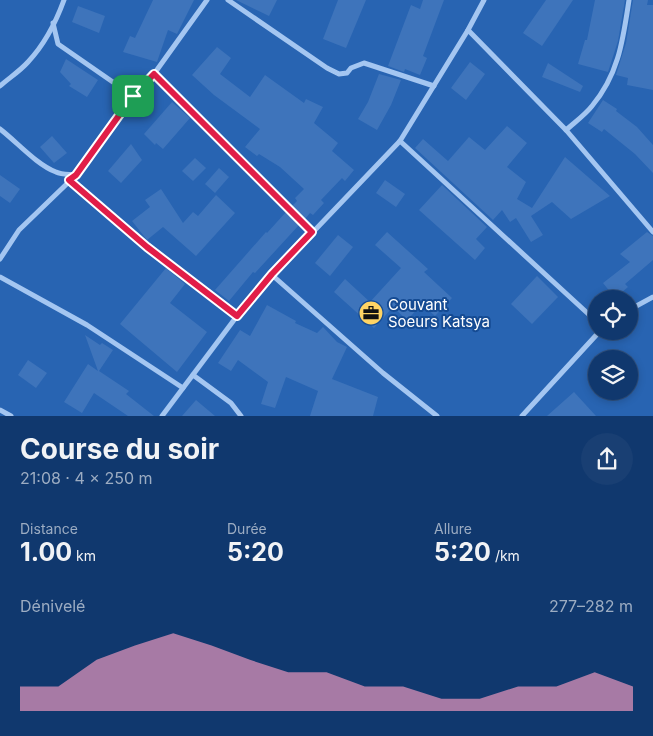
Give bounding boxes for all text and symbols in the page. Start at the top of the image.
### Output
pin [112,75,154,117]
icon: arrive [119,82,147,110]
map controls [588,290,638,400]
button: locate [588,290,638,340]
place label: Couvant Soeurs Katsya [388,295,490,331]
office icon: Couvant Soeurs Katsya [358,300,384,326]
button: layers [588,350,638,400]
text: Course du soir [20,432,219,466]
button: share [581,433,633,485]
text: 21:08 · 4 × 250 m [20,468,153,488]
text: Distance [20,520,78,537]
text: Durée [227,520,267,537]
text: Allure [434,520,472,537]
text: 1.00 [20,537,72,567]
text: 5:20 [227,537,284,567]
text: 5:20 [434,537,491,567]
text: km [72,547,96,564]
text: /km [491,547,520,564]
text: Dénivelé [20,596,85,616]
text: 277–282 m [549,596,633,616]

